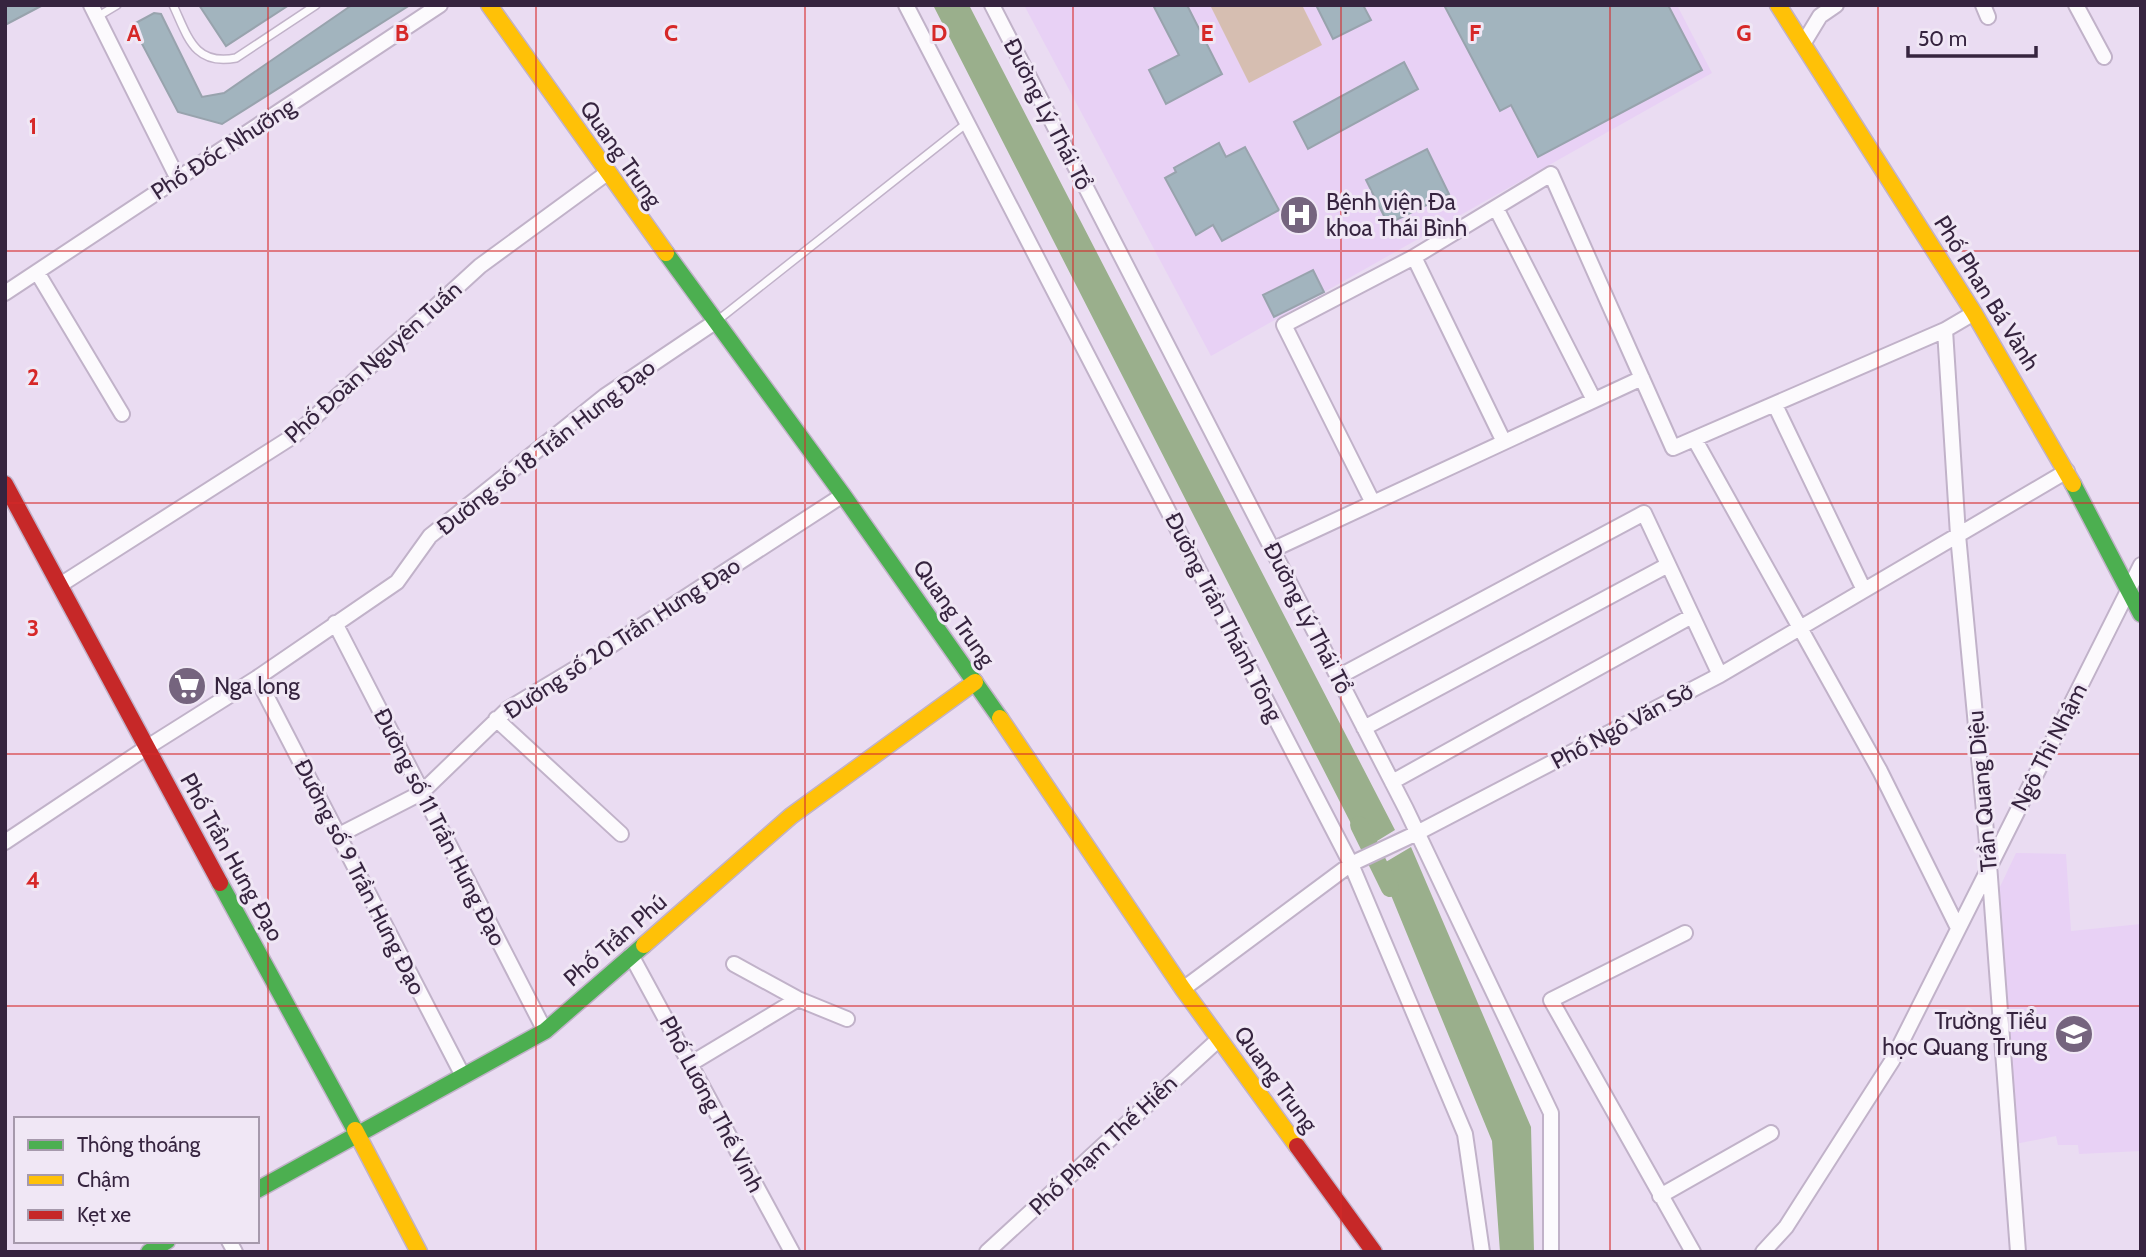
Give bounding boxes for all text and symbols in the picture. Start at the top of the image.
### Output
scale bar [1908,14,2036,58]
text: A [127,19,142,47]
text: B [395,19,409,47]
text: C [664,19,678,47]
text: D [931,19,947,47]
text: E [1200,19,1214,47]
text: F [1469,19,1481,47]
text: G [1736,19,1752,47]
text: 50 m [1918,26,1967,51]
street label: Đường Lý Thái Tổ [998,34,1098,194]
street label: Phố Đốc Nhưỡng [146,92,301,206]
street label: Quang Trung [574,95,668,213]
text: 1 [29,112,37,140]
place label: Bệnh viện Đa khoa Thái Bình [1326,188,1467,242]
hospital icon: Bệnh viện Đa khoa Thái Bình [1278,194,1320,236]
street label: Phố Phan Bá Vành [1928,210,2046,376]
street label: Phố Đoàn Nguyên Tuấn [279,275,467,449]
street label: Đường số 18 Trần Hưng Đạo [431,353,661,541]
text: 2 [27,363,39,391]
street label: Đường Trần Thánh Tông [1159,508,1289,727]
street label: Đường Lý Thái Tổ [1258,538,1358,698]
street label: Đường số 20 Trần Hưng Đạo [499,551,745,725]
street label: Quang Trung [907,554,1001,672]
text: 3 [27,614,39,642]
supermarket icon: Nga long [166,665,208,707]
place label: Nga long [214,672,300,700]
street label: Phố Ngô Văn Sở [1546,677,1698,775]
street label: Ngô Thì Nhậm [2005,679,2093,815]
street label: Đường số 11 Trần Hưng Đạo [368,704,512,950]
street label: Trần Quang Diệu [1961,709,2003,873]
street label: Đường số 9 Trần Hưng Đạo [288,754,432,1000]
street label: Phố Trần Hưng Đạo [174,768,290,946]
text: 4 [26,866,40,894]
street label: Phố Trần Phú [558,888,672,992]
place label: Trường Tiểu học Quang Trung [1882,1007,2048,1061]
street label: Phố Lương Thế Vinh [654,1011,770,1197]
school or university icon: Trường Tiểu học Quang Trung [2053,1013,2095,1055]
street label: Quang Trung [1228,1021,1324,1138]
street label: Phố Phạm Thế Hiển [1023,1069,1183,1221]
legend [14,1117,259,1243]
text: Thông thoáng [77,1132,201,1157]
text: Chậm [77,1167,130,1192]
text: Kẹt xe [77,1202,131,1227]

